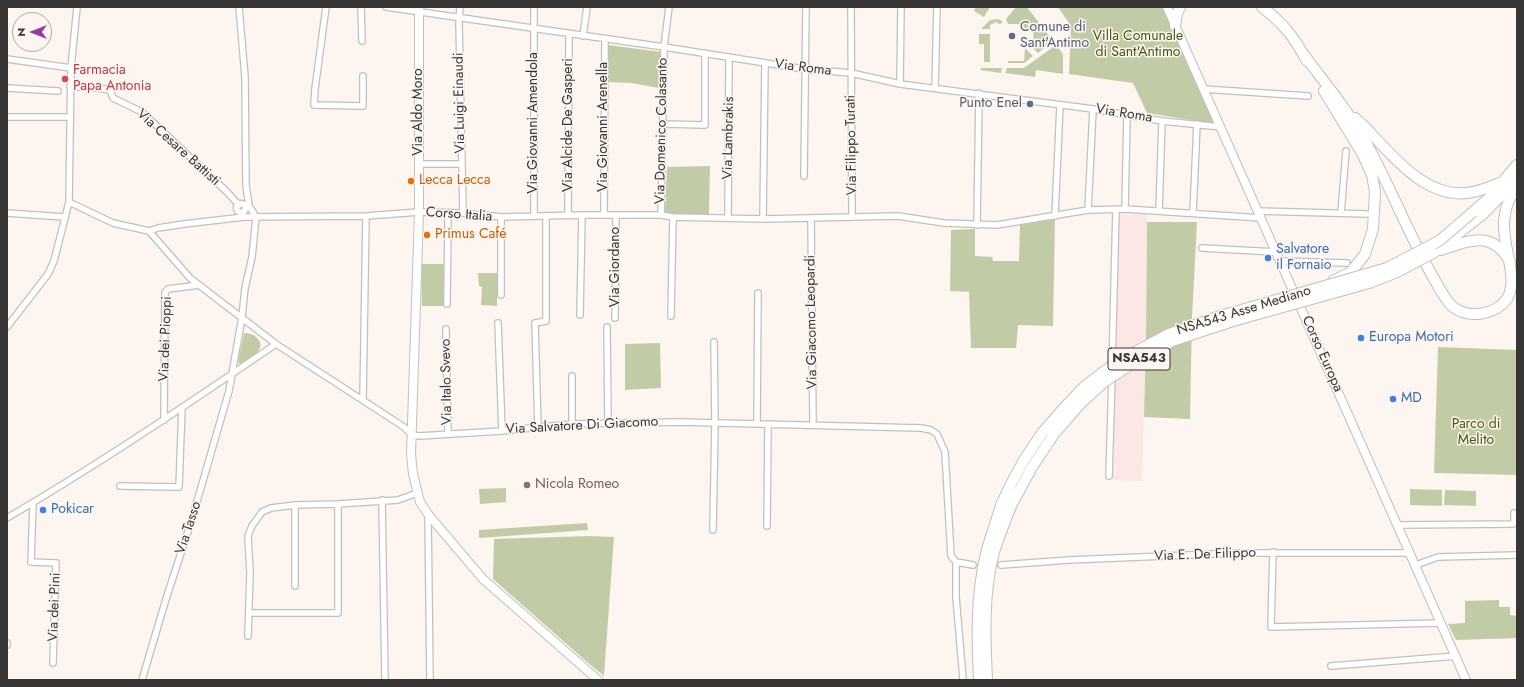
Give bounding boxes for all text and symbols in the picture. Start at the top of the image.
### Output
north arrow [12,12,52,52]
place label: Comune di Sant'Antimo [1020,20,1089,52]
text: N [13,28,29,36]
park label: Villa Comunale di Sant'Antimo [1093,29,1183,62]
marker: Comune di Sant'Antimo [1007,31,1017,41]
street label: Via Luigi Einaudi [451,52,469,154]
street label: Via Giovanni Amendola [526,52,542,194]
street label: Via Roma [774,56,832,80]
street label: Via Alcide De Gasperi [561,58,577,192]
street label: Via Domenico Colasanto [652,58,672,204]
street label: Via Giovanni Arenella [596,62,612,192]
place label: Farmacia Papa Antonia [73,63,151,96]
street label: Via Aldo Moro [411,68,427,156]
marker: Farmacia Papa Antonia [60,74,70,84]
street label: Via Filippo Turati [843,95,861,195]
street label: Via Lambrakis [720,96,738,180]
place label: Punto Enel [959,96,1022,112]
marker: Punto Enel [1025,99,1035,109]
street label: Via Roma [1095,101,1153,127]
street label: Via Cesare Battisti [133,106,223,190]
place label: Lecca Lecca [419,173,490,189]
marker: Lecca Lecca [406,176,416,186]
street label: Corso Italia [425,204,493,226]
place label: Primus Café [435,227,506,243]
street label: Via Giordano [608,227,624,307]
marker: Primus Café [422,230,432,240]
place label: Salvatore il Fornaio [1276,242,1331,274]
marker: Salvatore il Fornaio [1263,253,1273,263]
street label: Via Giacomo Leopardi [802,255,822,389]
street label: NSA543 Asse Mediano [1175,283,1313,339]
street label: Via dei Pioppi [156,296,176,382]
street label: Corso Europa [1298,313,1346,395]
place label: Europa Motori [1369,330,1454,346]
marker: Europa Motori [1356,333,1366,343]
street label: Via Italo Svevo [438,339,456,425]
road number: NSA543 [1108,348,1170,370]
place label: MD [1401,391,1422,407]
marker: MD [1388,394,1398,404]
street label: Via Salvatore Di Giacomo [505,414,659,438]
park label: Parco di Melito [1452,417,1500,450]
place label: Nicola Romeo [535,477,619,493]
marker: Nicola Romeo [522,480,532,490]
street label: Via Tasso [173,499,205,557]
place label: Pokicar [51,502,94,518]
marker: Pokicar [38,505,48,515]
street label: Via E. De Filippo [1154,545,1256,565]
street label: Via dei Pini [45,572,65,642]

